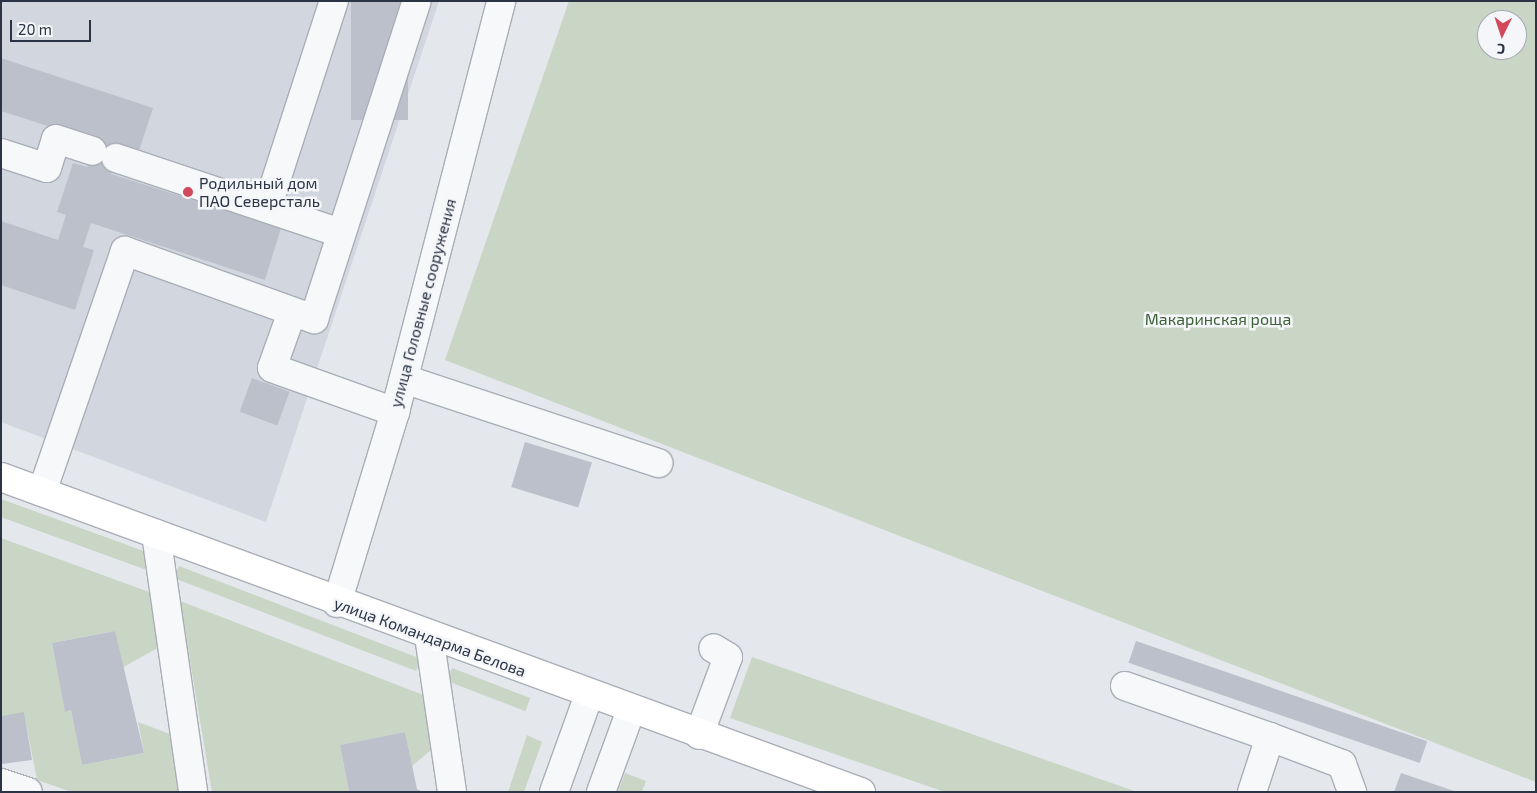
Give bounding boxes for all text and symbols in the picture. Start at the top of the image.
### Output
scale bar [12,10,94,42]
north arrow [1477,10,1527,60]
text: 20 m [18,20,52,38]
text: С [1496,41,1506,58]
place label: Родильный дом ПАО Северсталь [199,173,320,211]
marker: Родильный дом ПАО Северсталь [181,185,195,199]
street label: улица Головные сооружения [386,196,460,410]
park label: Макаринская роща [1145,309,1291,329]
street label: улица Командарма Белова [331,593,529,681]

